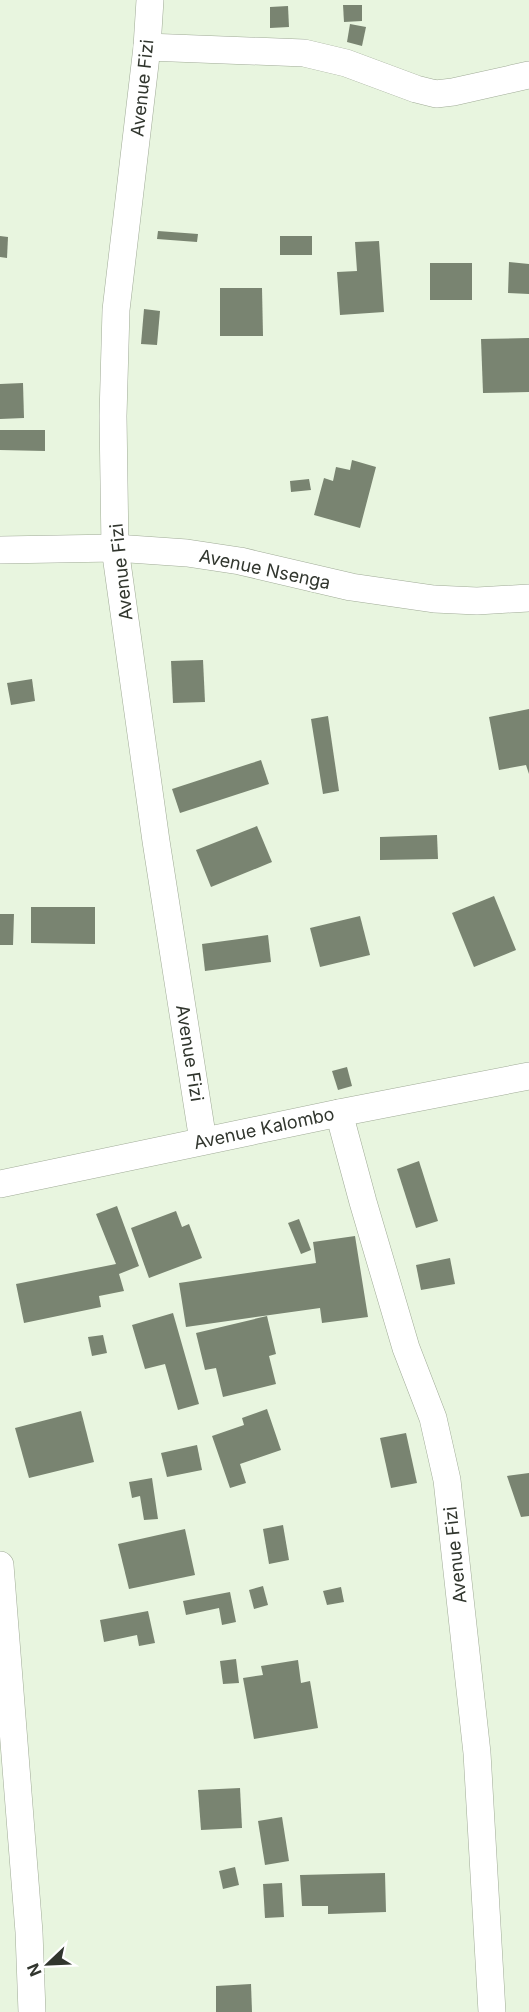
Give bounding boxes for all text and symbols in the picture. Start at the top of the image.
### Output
street label: Avenue Fizi [126,38,158,138]
street label: Avenue Fizi [105,522,137,622]
street label: Avenue Nsenga [197,545,333,593]
street label: Avenue Fizi [172,1003,208,1103]
street label: Avenue Kalombo [192,1103,336,1153]
street label: Avenue Fizi [439,1505,471,1605]
north arrow [18,1934,78,1994]
text: N [23,1960,46,1979]

